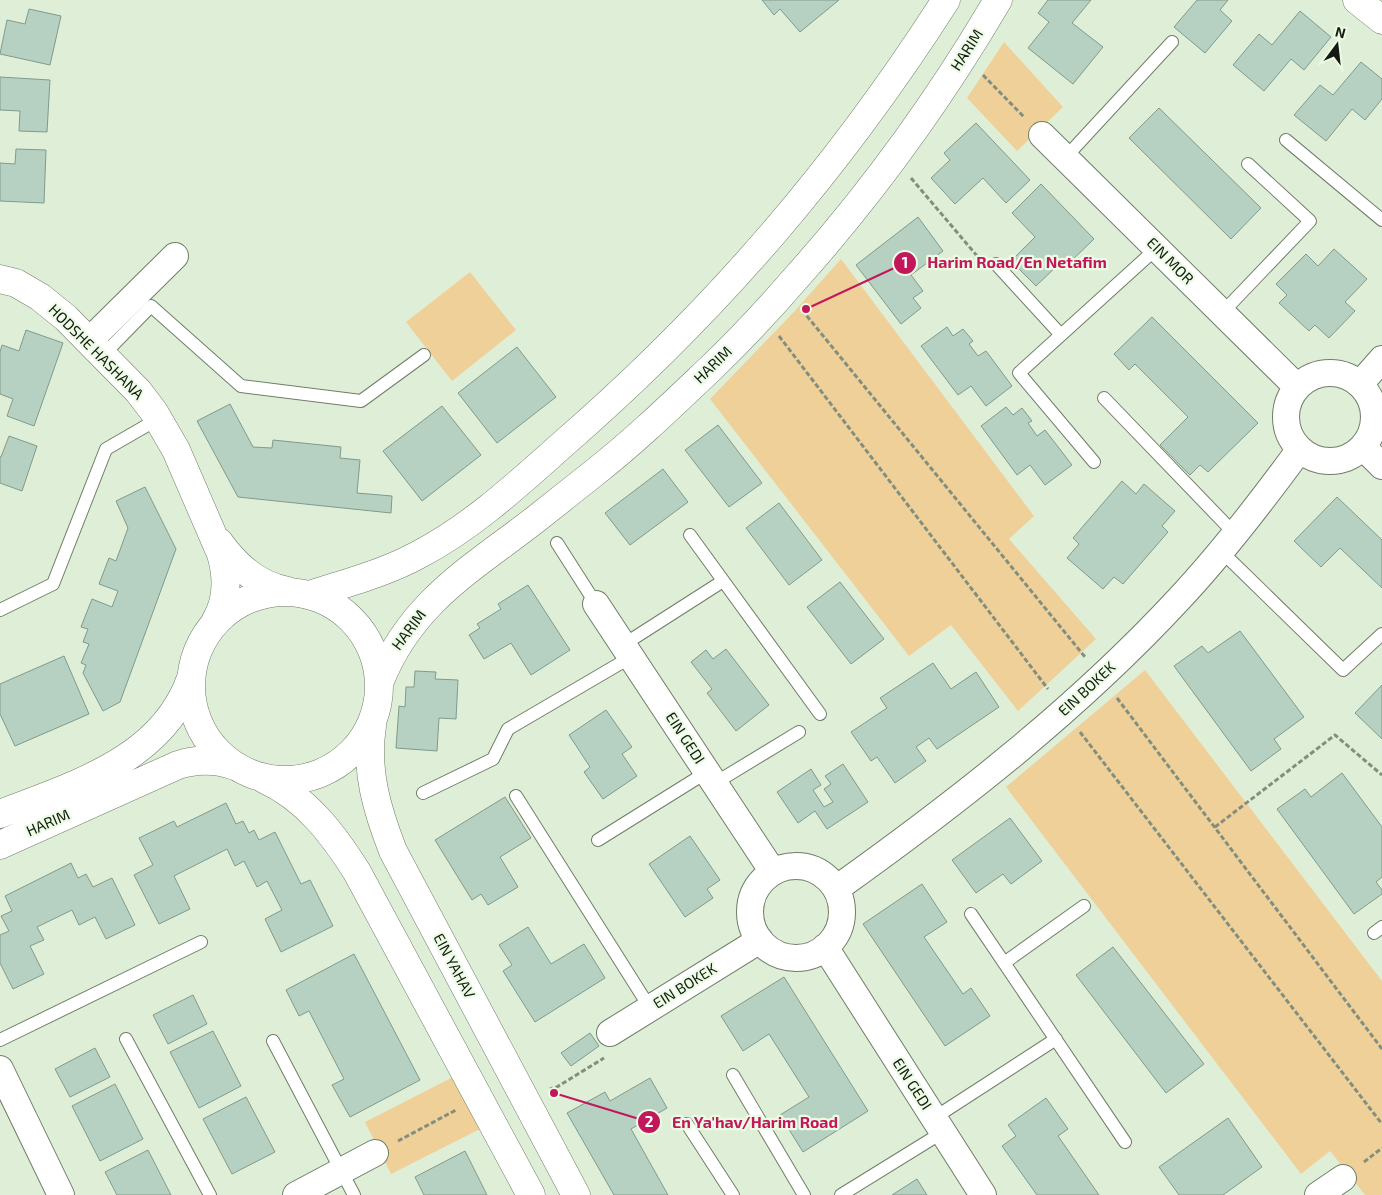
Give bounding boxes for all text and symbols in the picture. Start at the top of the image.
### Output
north arrow [1312,20,1362,70]
text: N [1333,22,1348,41]
street label: HARIM [946,25,986,74]
street label: EIN MOR [1144,233,1198,287]
callout: Harim Road/En Netafim [893,247,1117,278]
text: Harim Road/En Netafim [927,252,1107,271]
text: 1 [902,253,908,271]
street label: HODSHE HASHANA [45,300,149,403]
street label: HARIM [690,342,735,387]
street label: HARIM [387,606,429,653]
street label: EIN BOKEK [1054,657,1119,719]
street label: EIN GEDI [663,708,709,767]
street label: HARIM [23,805,72,840]
street label: EIN YAHAV [430,930,479,1001]
street label: EIN BOKEK [649,958,720,1012]
street label: EIN GEDI [890,1054,936,1113]
callout: En Ya'hav/Harim Road [636,1107,848,1138]
text: 2 [645,1112,654,1130]
text: En Ya'hav/Harim Road [672,1112,838,1131]

